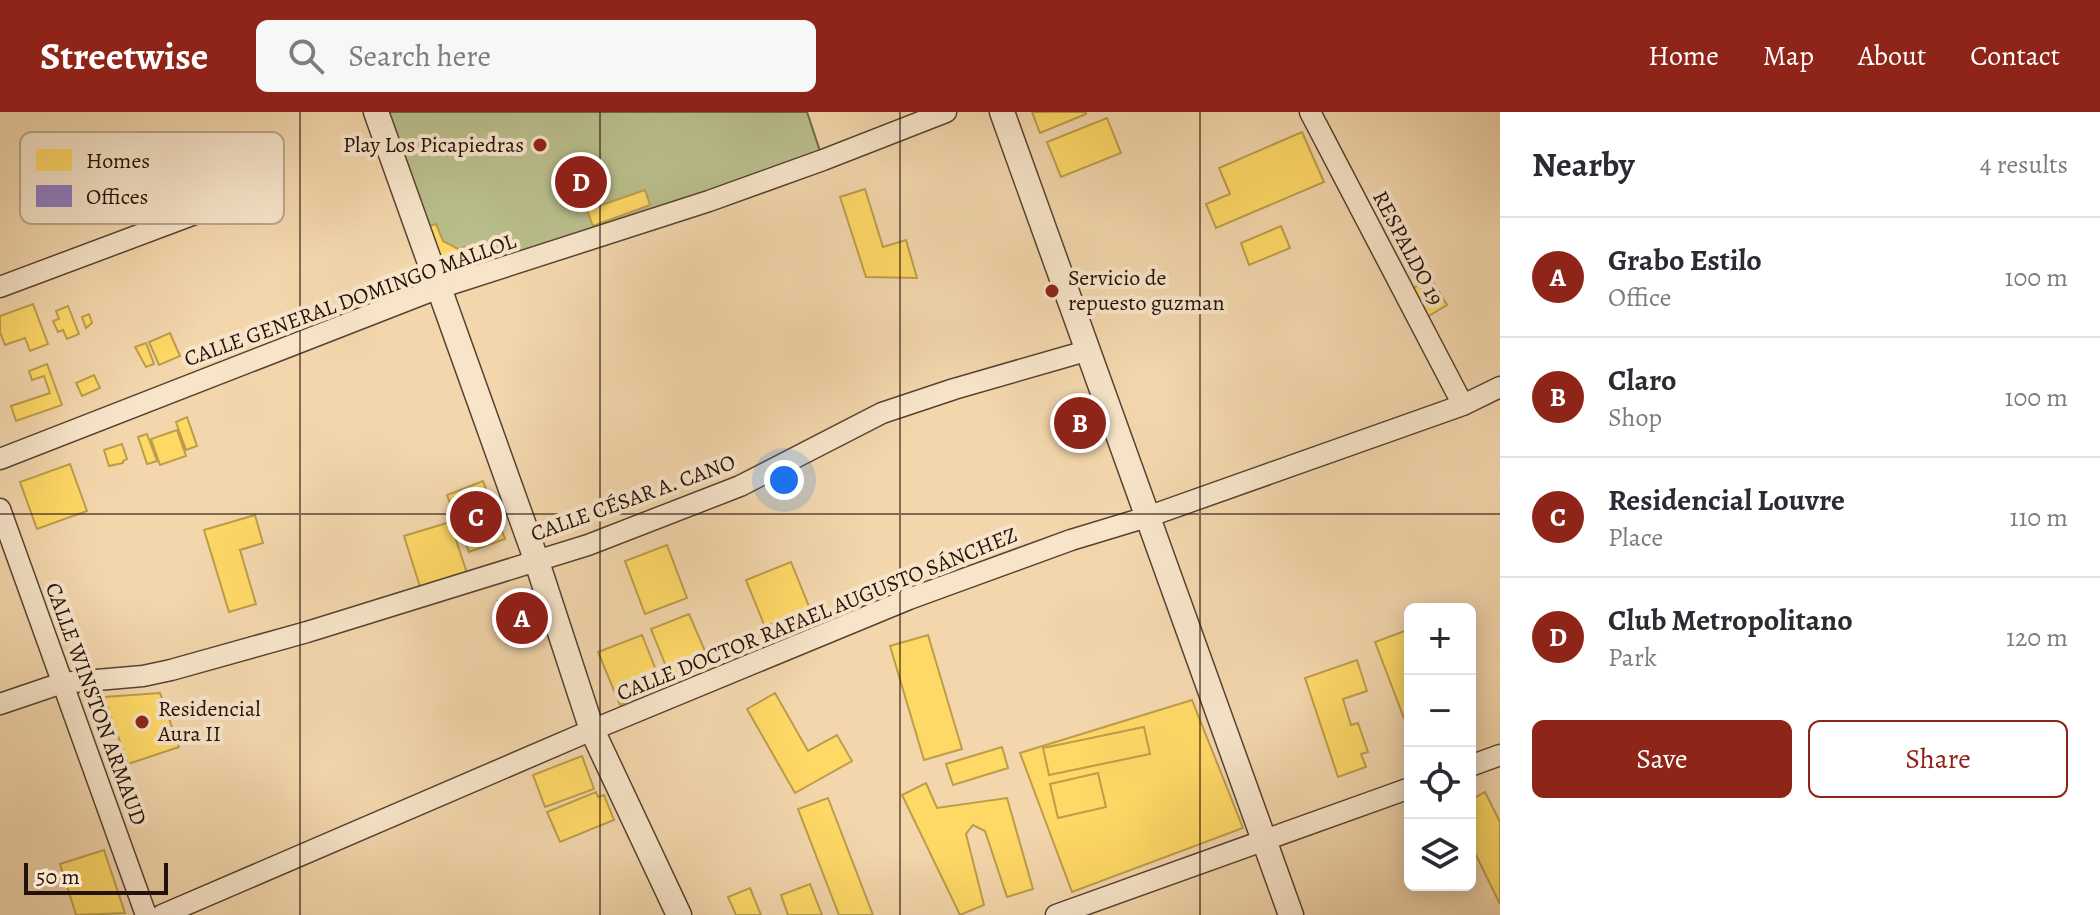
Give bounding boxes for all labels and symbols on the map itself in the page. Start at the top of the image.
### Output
place label: Play Los Picapiedras [343,130,524,160]
legend [20,132,284,224]
marker: Play Los Picapiedras [531,136,549,154]
text: Homes [86,146,150,176]
pin: D [555,152,607,212]
text: Offices [86,182,148,212]
street label: RESPALDO 19 [1365,185,1451,311]
street label: CALLE GENERAL DOMINGO MALLOL [180,226,521,374]
place label: Servicio de repuesto guzman [1068,263,1225,318]
marker: Servicio de repuesto guzman [1043,282,1061,300]
pin: B [1054,393,1106,453]
street label: CALLE CÉSAR A. CANO [527,447,739,549]
your location [764,460,804,500]
pin: C [450,487,502,547]
street label: CALLE DOCTOR RAFAEL AUGUSTO SÁNCHEZ [612,520,1022,708]
street label: CALLE WINSTON ARMAUD [38,578,154,830]
pin: A [496,588,548,648]
place label: Residencial Aura II [157,694,261,749]
marker: Residencial Aura II [133,713,151,731]
scale bar [24,859,168,895]

